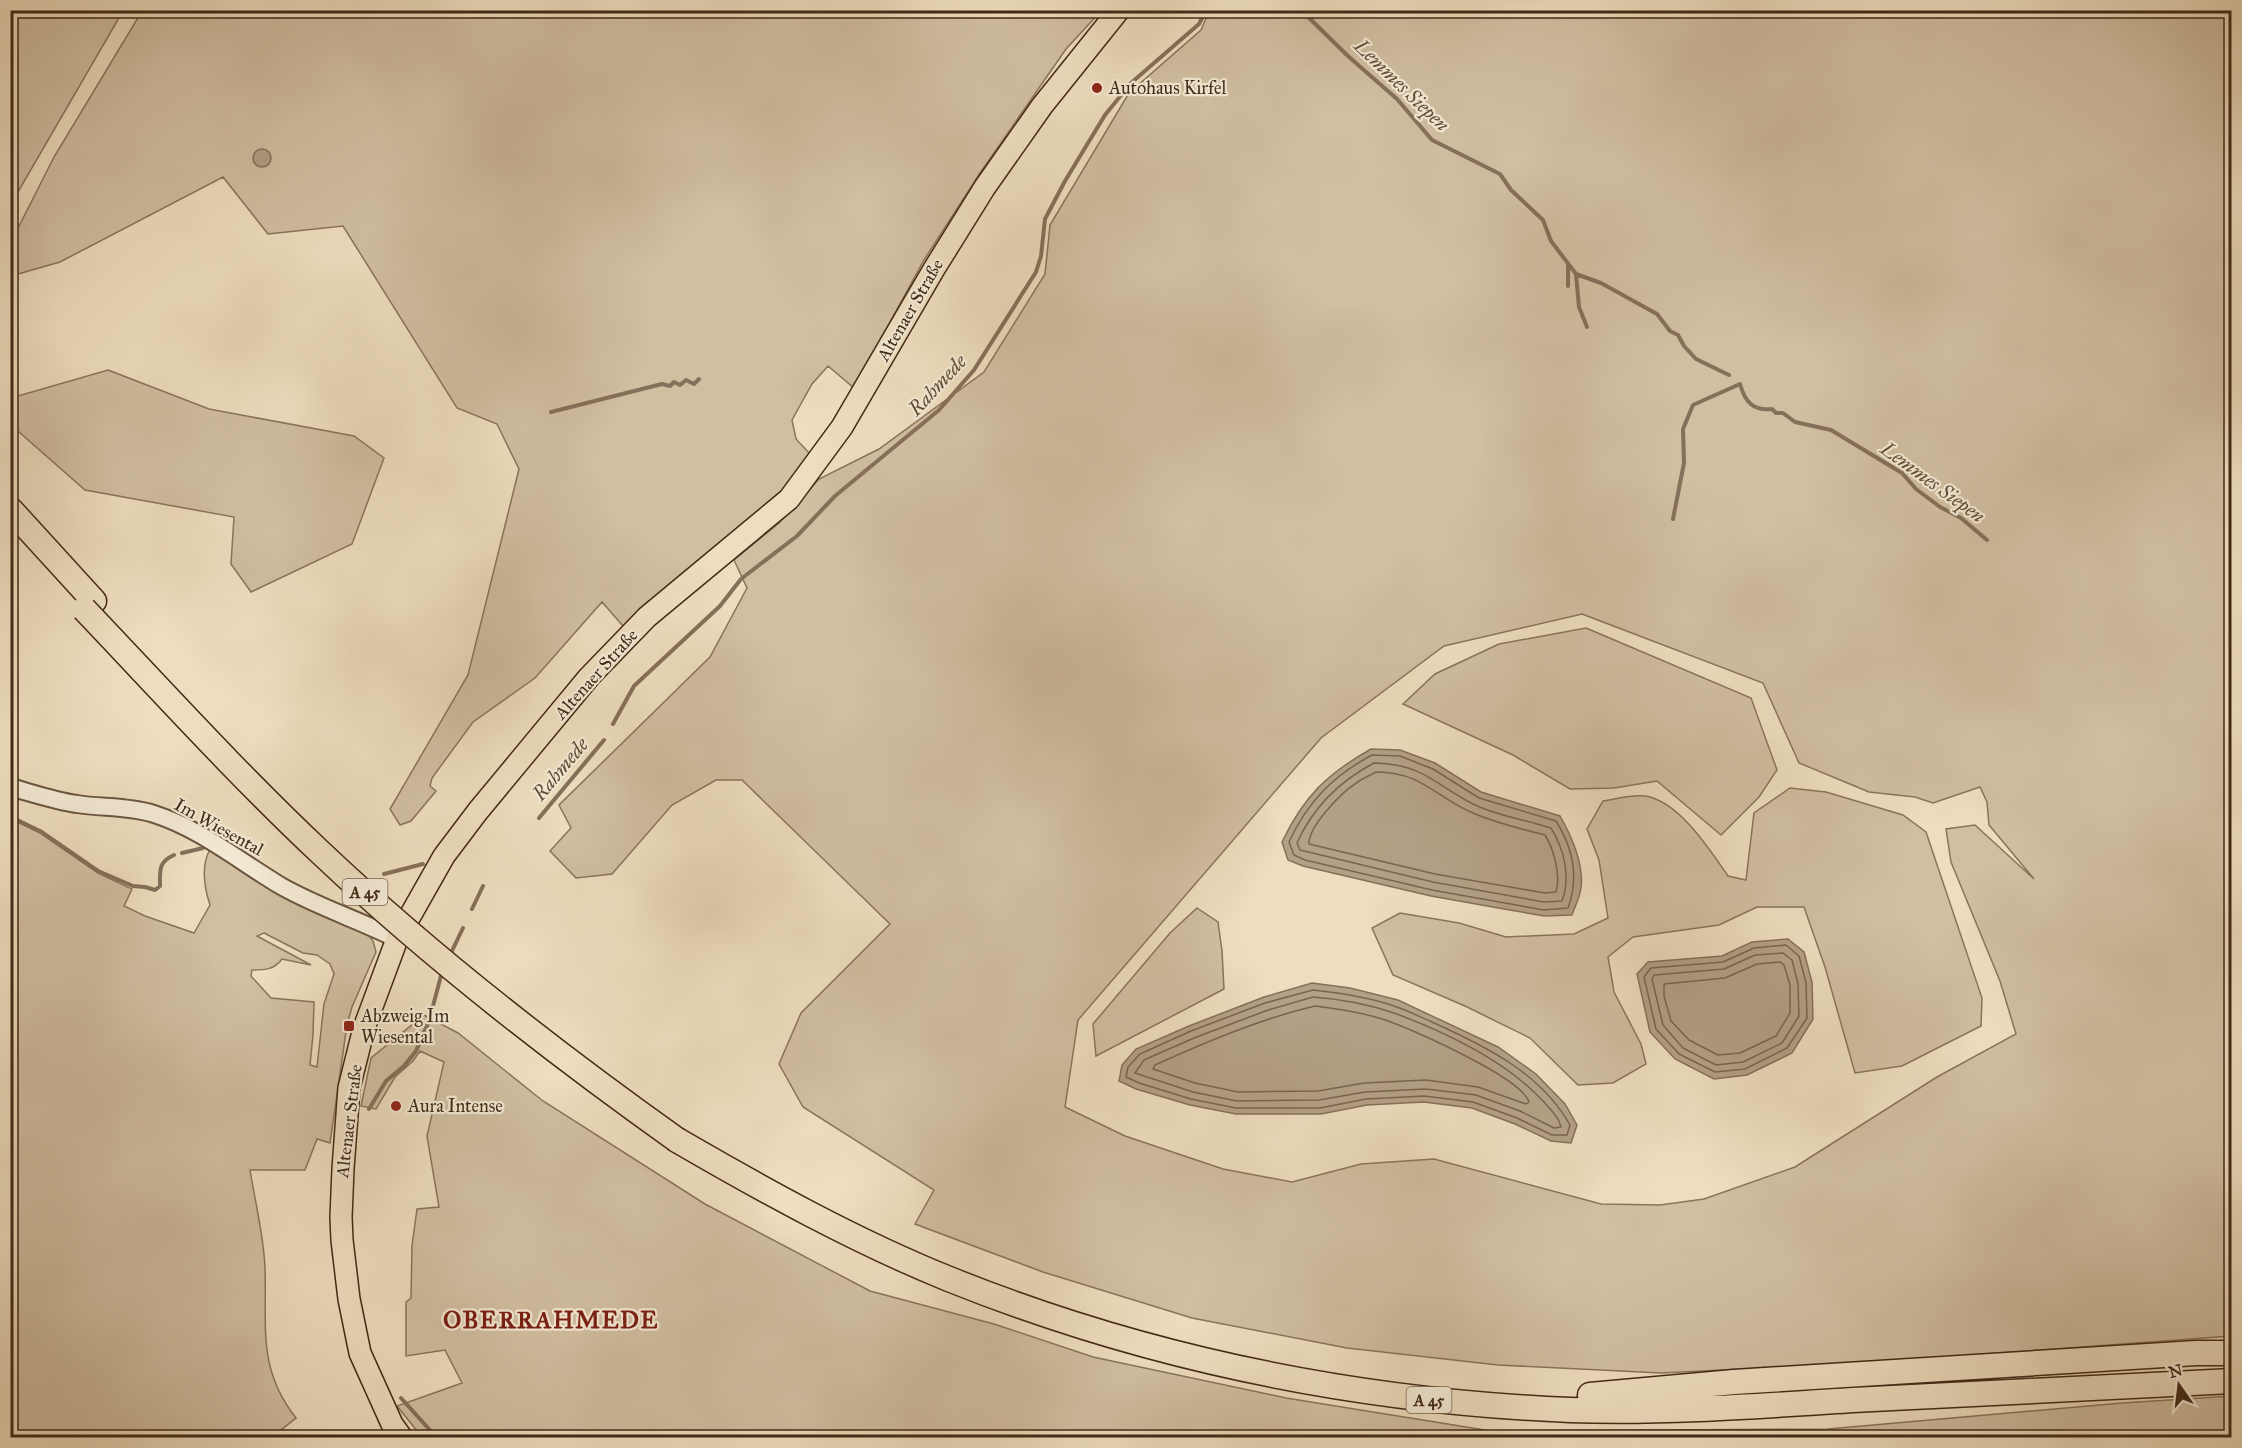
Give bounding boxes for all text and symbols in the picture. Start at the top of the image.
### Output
water label: Lemmes Siepen [1348,33,1455,137]
place label: Autohaus Kirfel [1108,77,1227,99]
marker: Autohaus Kirfel [1090,81,1104,95]
street label: Altenaer Straße [871,255,948,366]
water label: Rahmede [902,349,972,421]
water label: Lemmes Siepen [1875,436,1990,529]
street label: Altenaer Straße [549,624,642,725]
water label: Rahmede [526,732,593,806]
street label: Im Wiesental [170,793,268,861]
road number: A 45 [342,879,388,905]
place label: Abzweig Im Wiesental [360,1005,449,1048]
marker: Abzweig Im Wiesental [342,1019,356,1033]
street label: Altenaer Straße [331,1063,367,1180]
place label: Aura Intense [407,1095,503,1117]
marker: Aura Intense [389,1099,403,1113]
district label: OBERRAHMEDE [443,1305,659,1335]
north arrow [2149,1355,2209,1415]
text: N [2167,1360,2185,1382]
road number: A 45 [1406,1387,1452,1413]

